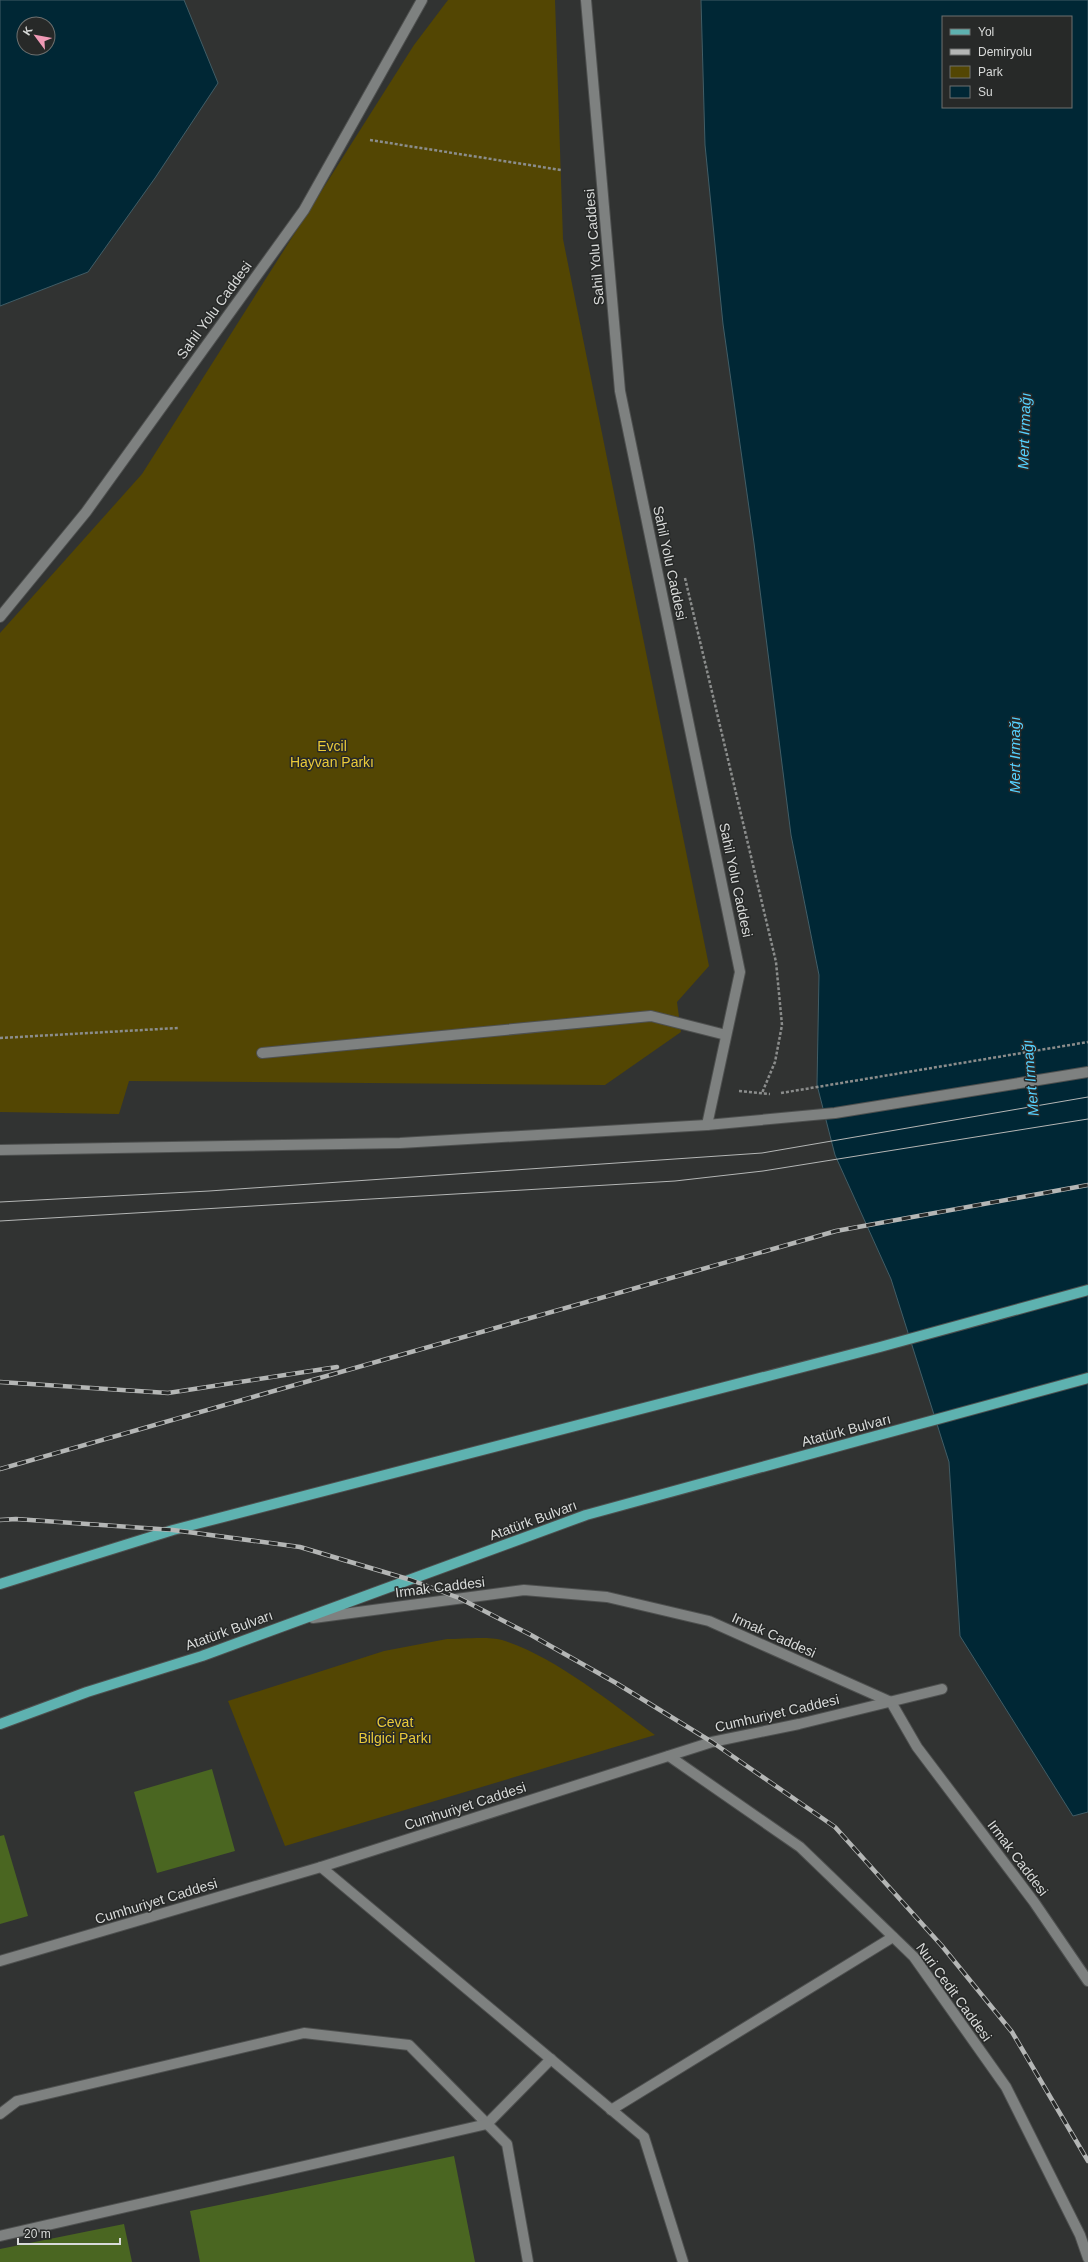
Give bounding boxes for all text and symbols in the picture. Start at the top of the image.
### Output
north arrow [16,16,56,56]
legend [942,16,1072,108]
text: K [20,24,35,37]
text: Yol [978,25,994,39]
text: Demiryolu [978,45,1032,59]
text: Park [978,65,1004,79]
text: Su [978,85,993,99]
street label: Sahil Yolu Caddesi [581,188,607,306]
street label: Sahil Yolu Caddesi [173,258,255,362]
water label: Mert Irmağı [1014,392,1034,470]
street label: Sahil Yolu Caddesi [650,504,690,622]
water label: Mert Irmağı [1006,717,1023,793]
park label: Evcil Hayvan Parkı [290,738,374,770]
street label: Sahil Yolu Caddesi [716,821,756,939]
water label: Mert Irmağı [1018,1039,1042,1117]
street label: Atatürk Bulvarı [800,1410,892,1450]
street label: Atatürk Bulvarı [487,1497,579,1543]
street label: Irmak Caddesi [394,1574,486,1600]
street label: Atatürk Bulvarı [183,1607,275,1653]
street label: Irmak Caddesi [730,1609,818,1661]
street label: Cumhuriyet Caddesi [713,1691,841,1735]
park label: Cevat Bilgici Parkı [358,1714,432,1746]
street label: Cumhuriyet Caddesi [402,1779,528,1833]
street label: Irmak Caddesi [984,1817,1052,1899]
street label: Cumhuriyet Caddesi [93,1875,219,1927]
street label: Nuri Cedit Caddesi [913,1940,995,2044]
scale bar [18,2220,120,2246]
text: 20 m [24,2227,51,2241]

